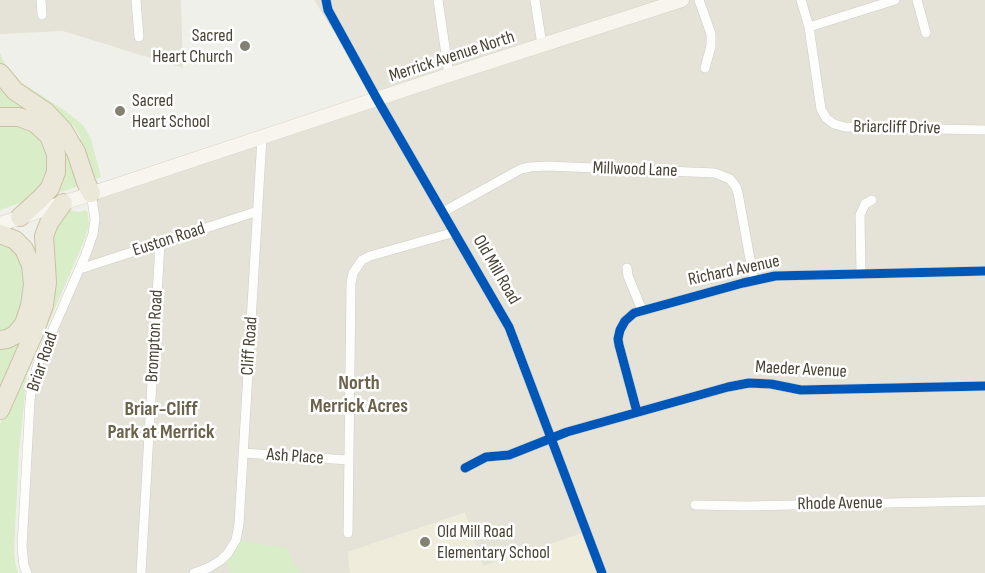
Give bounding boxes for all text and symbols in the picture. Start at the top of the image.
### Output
place label: Sacred Heart Church [152,25,233,68]
street label: Merrick Avenue North [387,27,517,87]
marker: Sacred Heart Church [238,39,252,53]
place label: Sacred Heart School [132,90,210,132]
marker: Sacred Heart School [113,104,127,118]
street label: Briarcliff Drive [853,116,941,140]
street label: Millwood Lane [592,158,678,182]
street label: Euston Road [130,218,208,262]
street label: Old Mill Road [468,232,524,308]
street label: Richard Avenue [686,251,782,291]
street label: Brompton Road [142,289,168,383]
street label: Cliff Road [237,316,263,376]
street label: Briar Road [23,329,63,395]
street label: Maeder Avenue [755,357,847,383]
district label: North Merrick Acres [310,372,408,419]
district label: Briar-Cliff Park at Merrick [107,398,215,445]
street label: Ash Place [266,444,324,470]
street label: Rhode Avenue [797,492,883,516]
place label: Old Mill Road Elementary School [437,521,550,564]
marker: Old Mill Road Elementary School [418,535,432,549]

